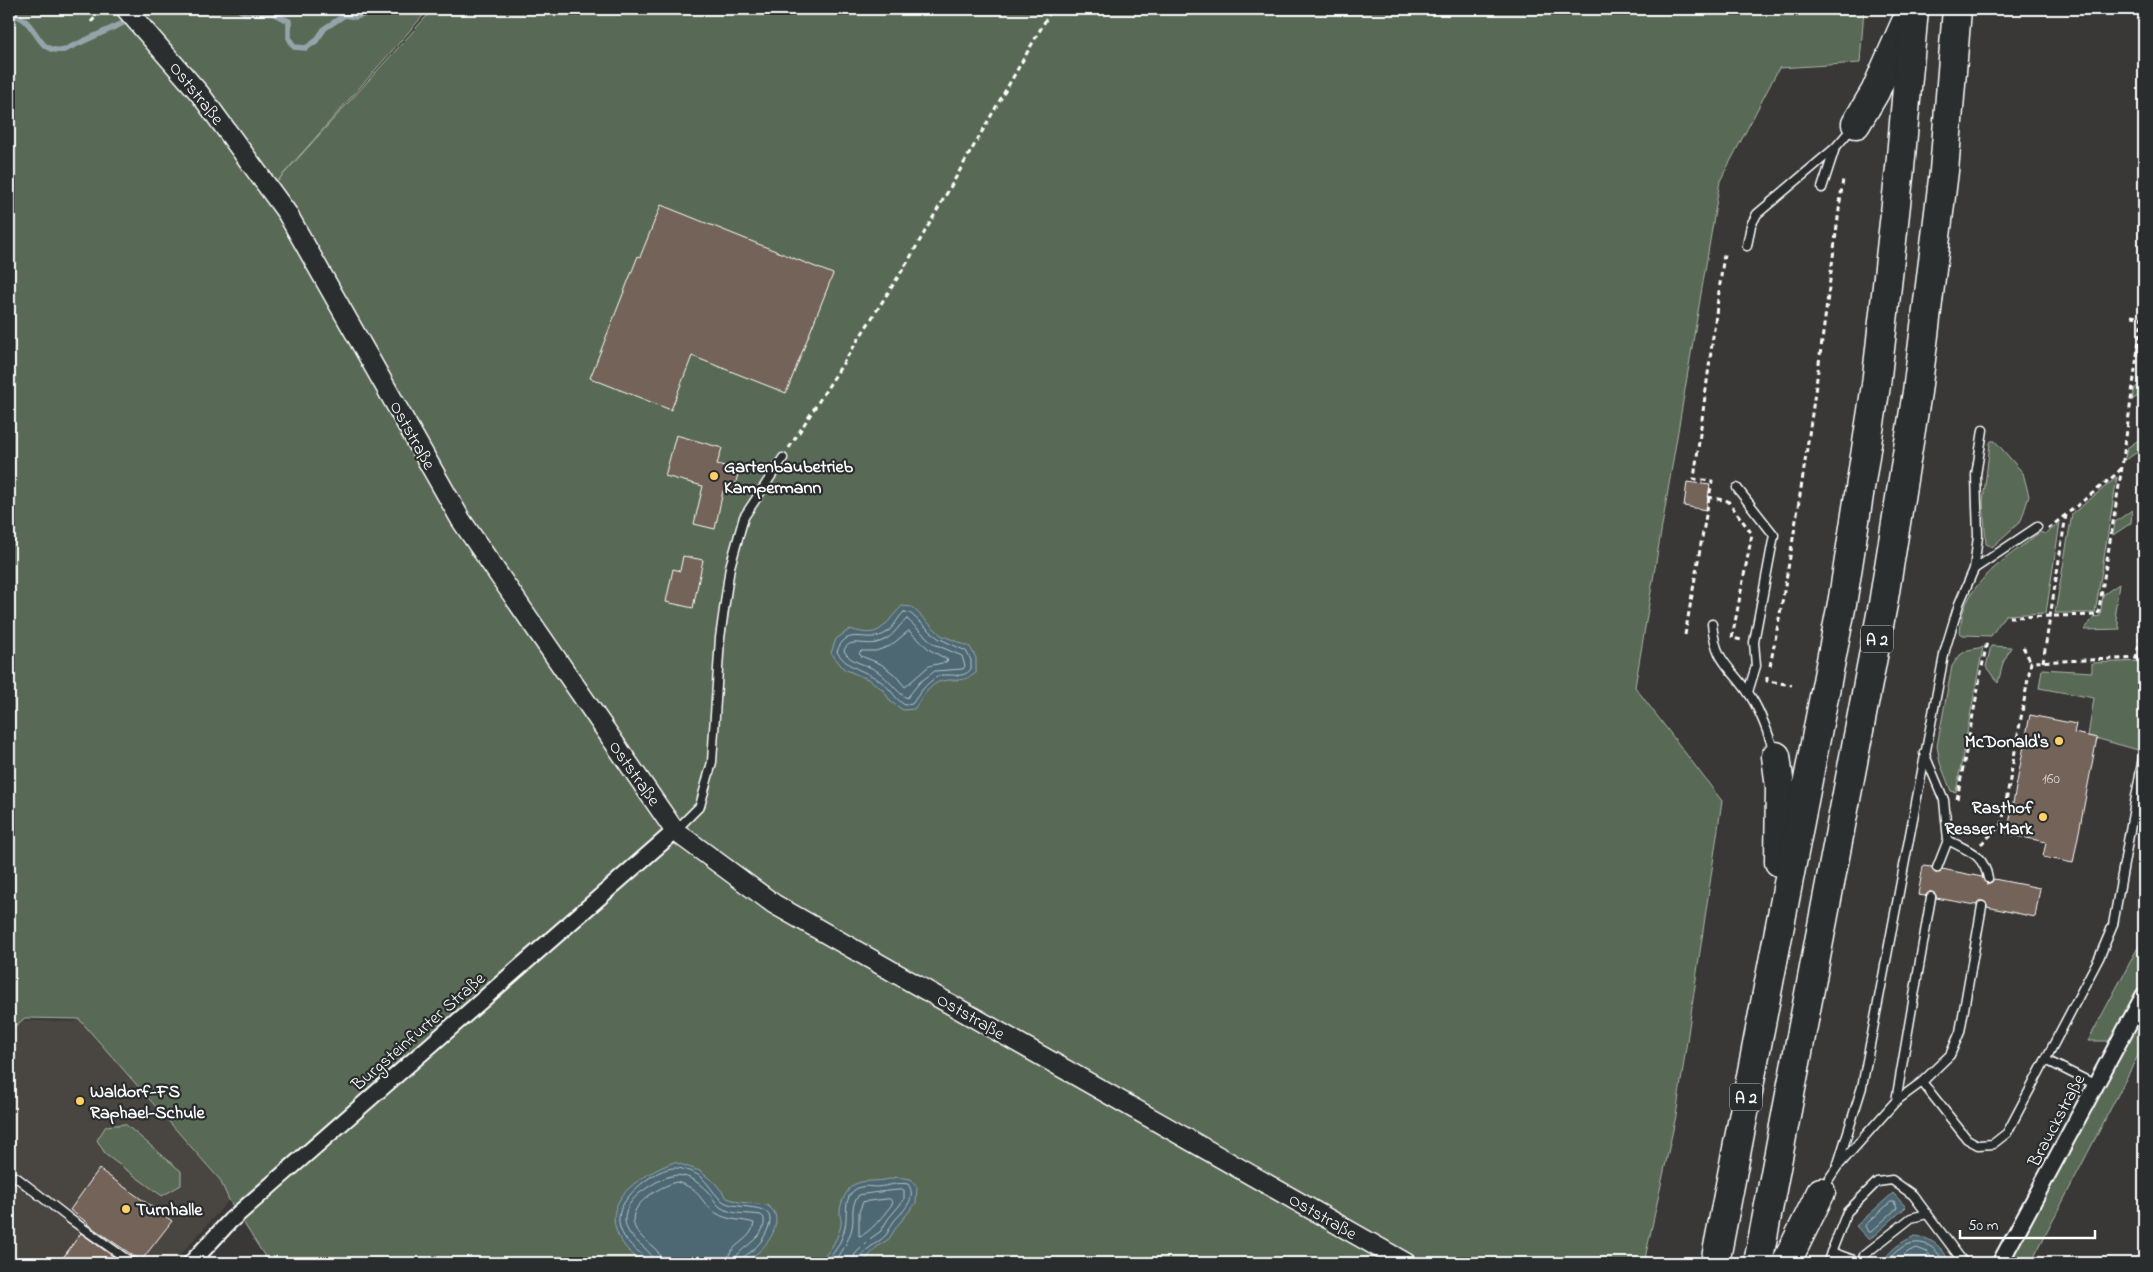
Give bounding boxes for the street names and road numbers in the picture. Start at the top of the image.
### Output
street label: Oststraße [162,57,230,132]
street label: Oststraße [382,397,441,476]
road number: A 2 [1861,626,1893,652]
street label: Oststraße [601,736,666,813]
street label: Burgsteinfurter Straße [346,966,493,1100]
street label: Oststraße [931,988,1010,1048]
street label: Brauckstraße [2022,1069,2094,1173]
road number: A 2 [1730,1084,1762,1110]
street label: Oststraße [1283,1188,1362,1248]

